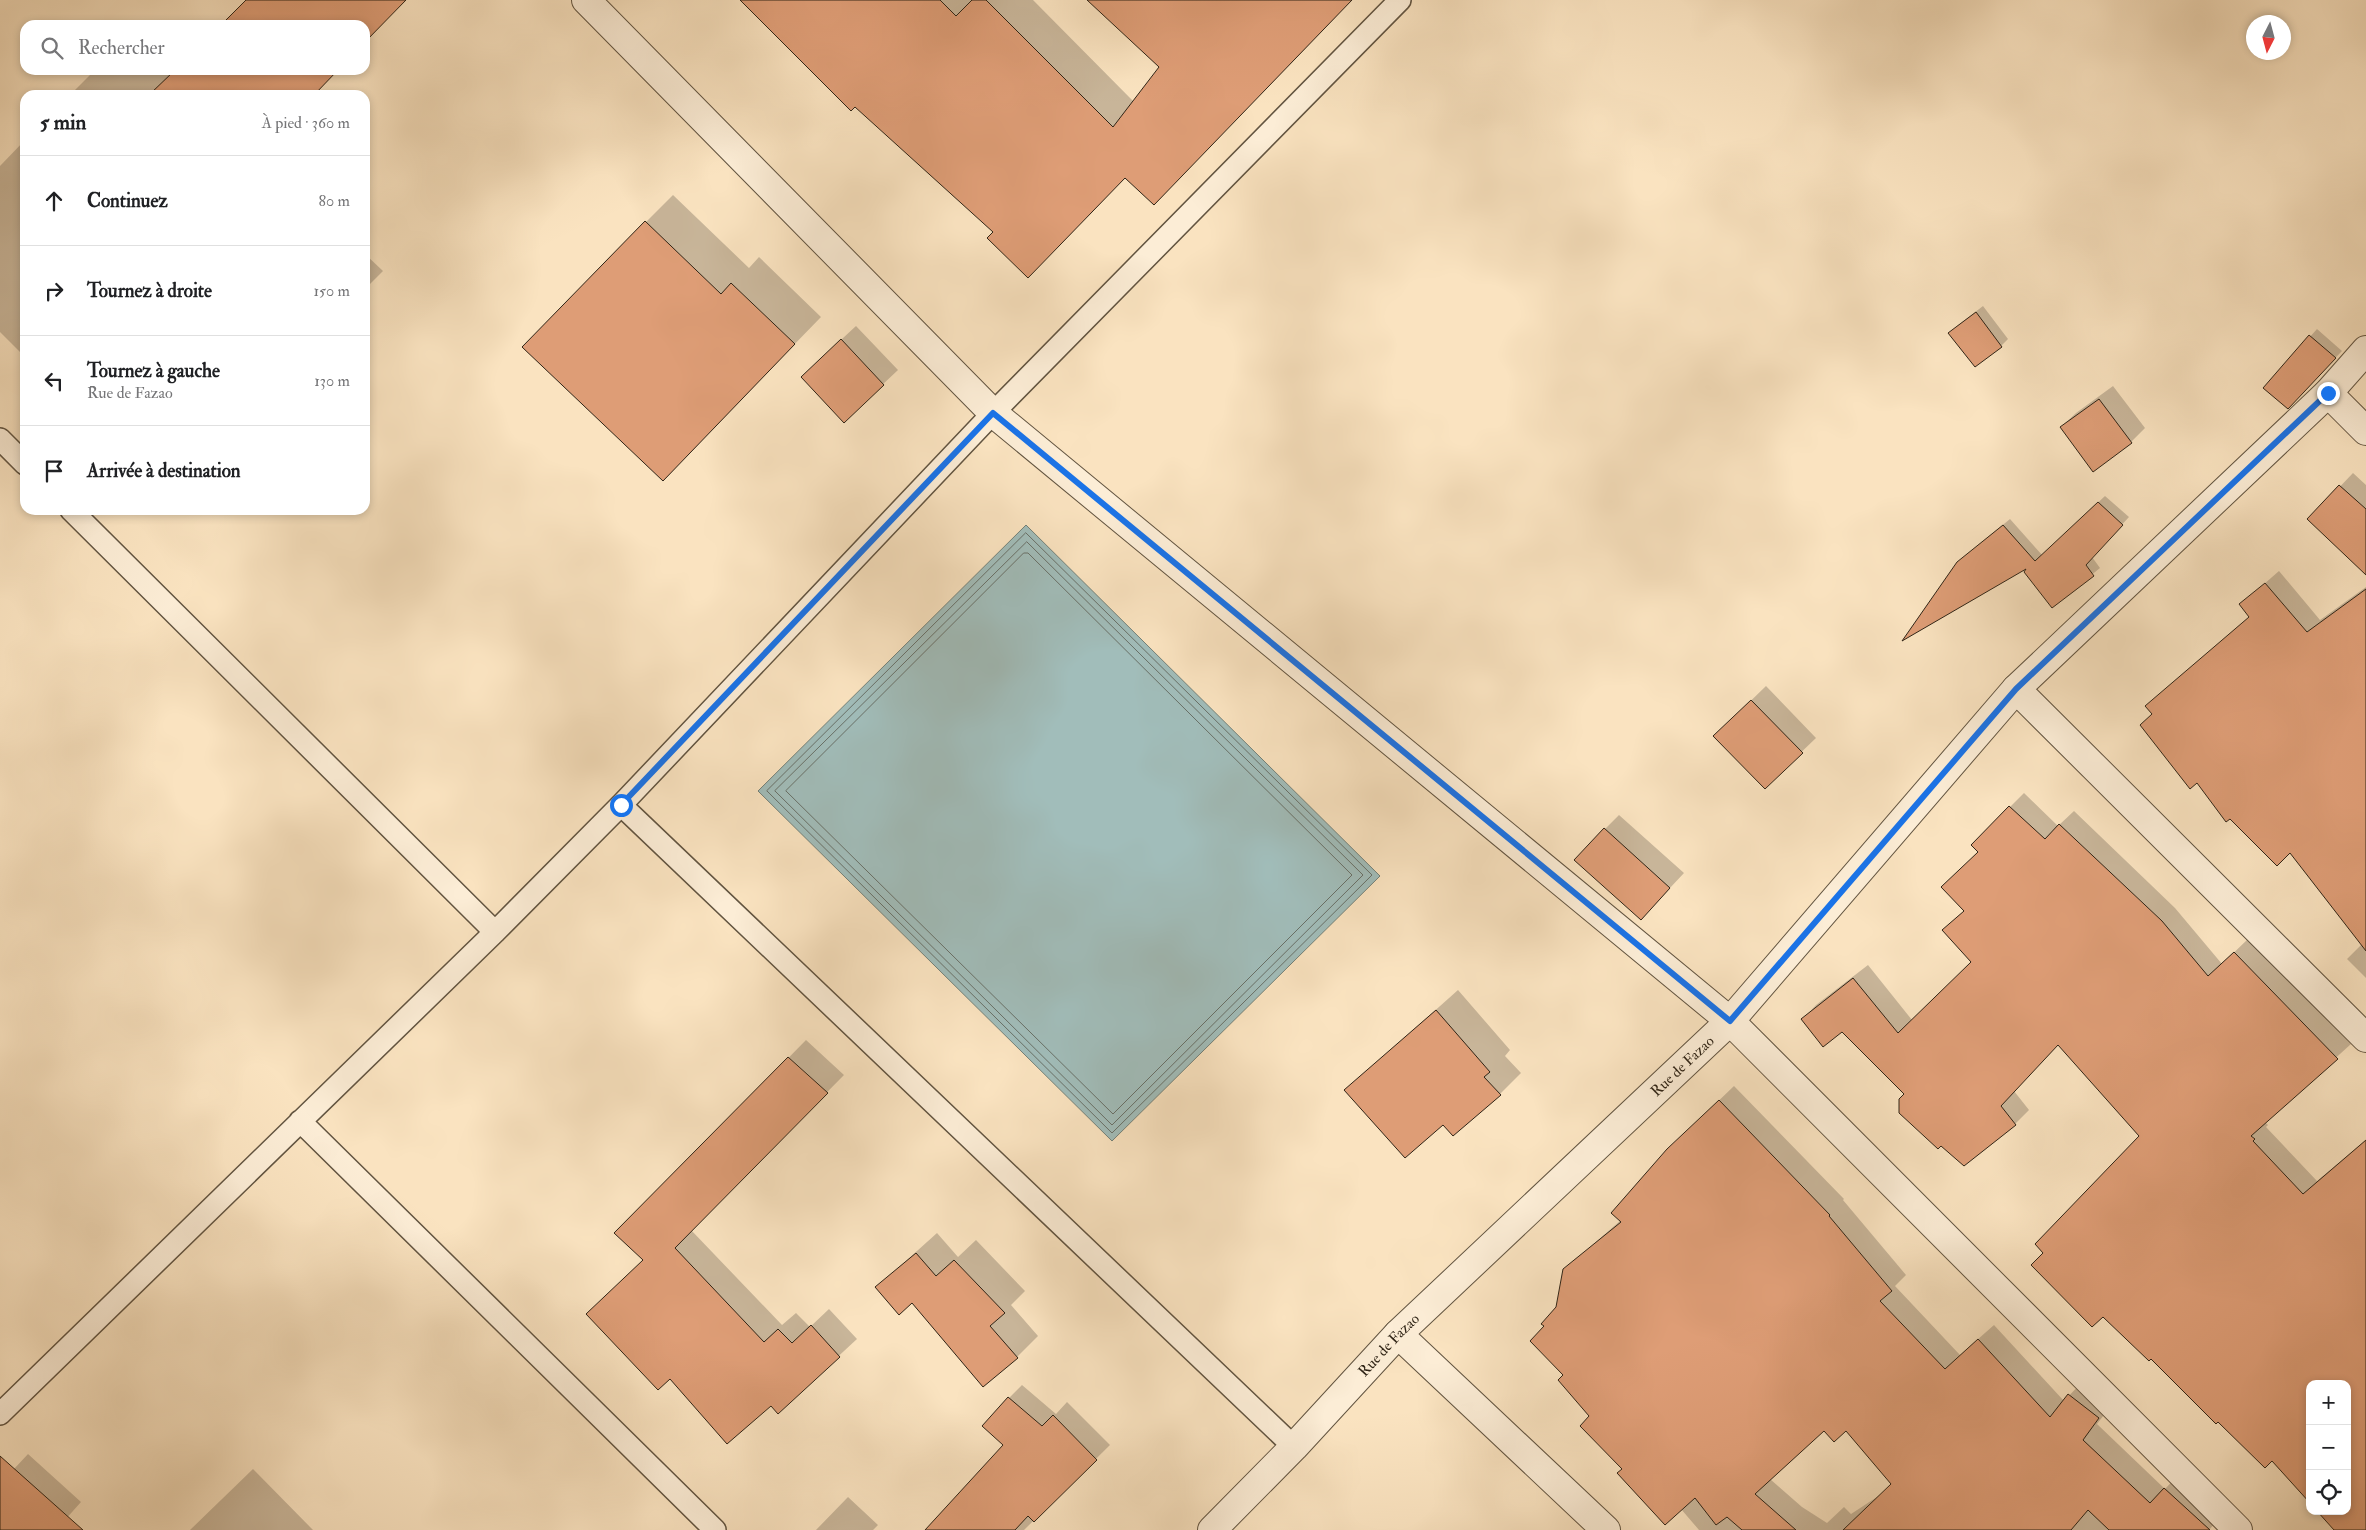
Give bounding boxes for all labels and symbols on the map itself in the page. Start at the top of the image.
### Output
north arrow [2246,15,2291,60]
route end [2317,382,2340,405]
route start [610,794,633,817]
street label: Rue de Fazao [1647,1032,1718,1101]
street label: Rue de Fazao [1354,1310,1424,1381]

